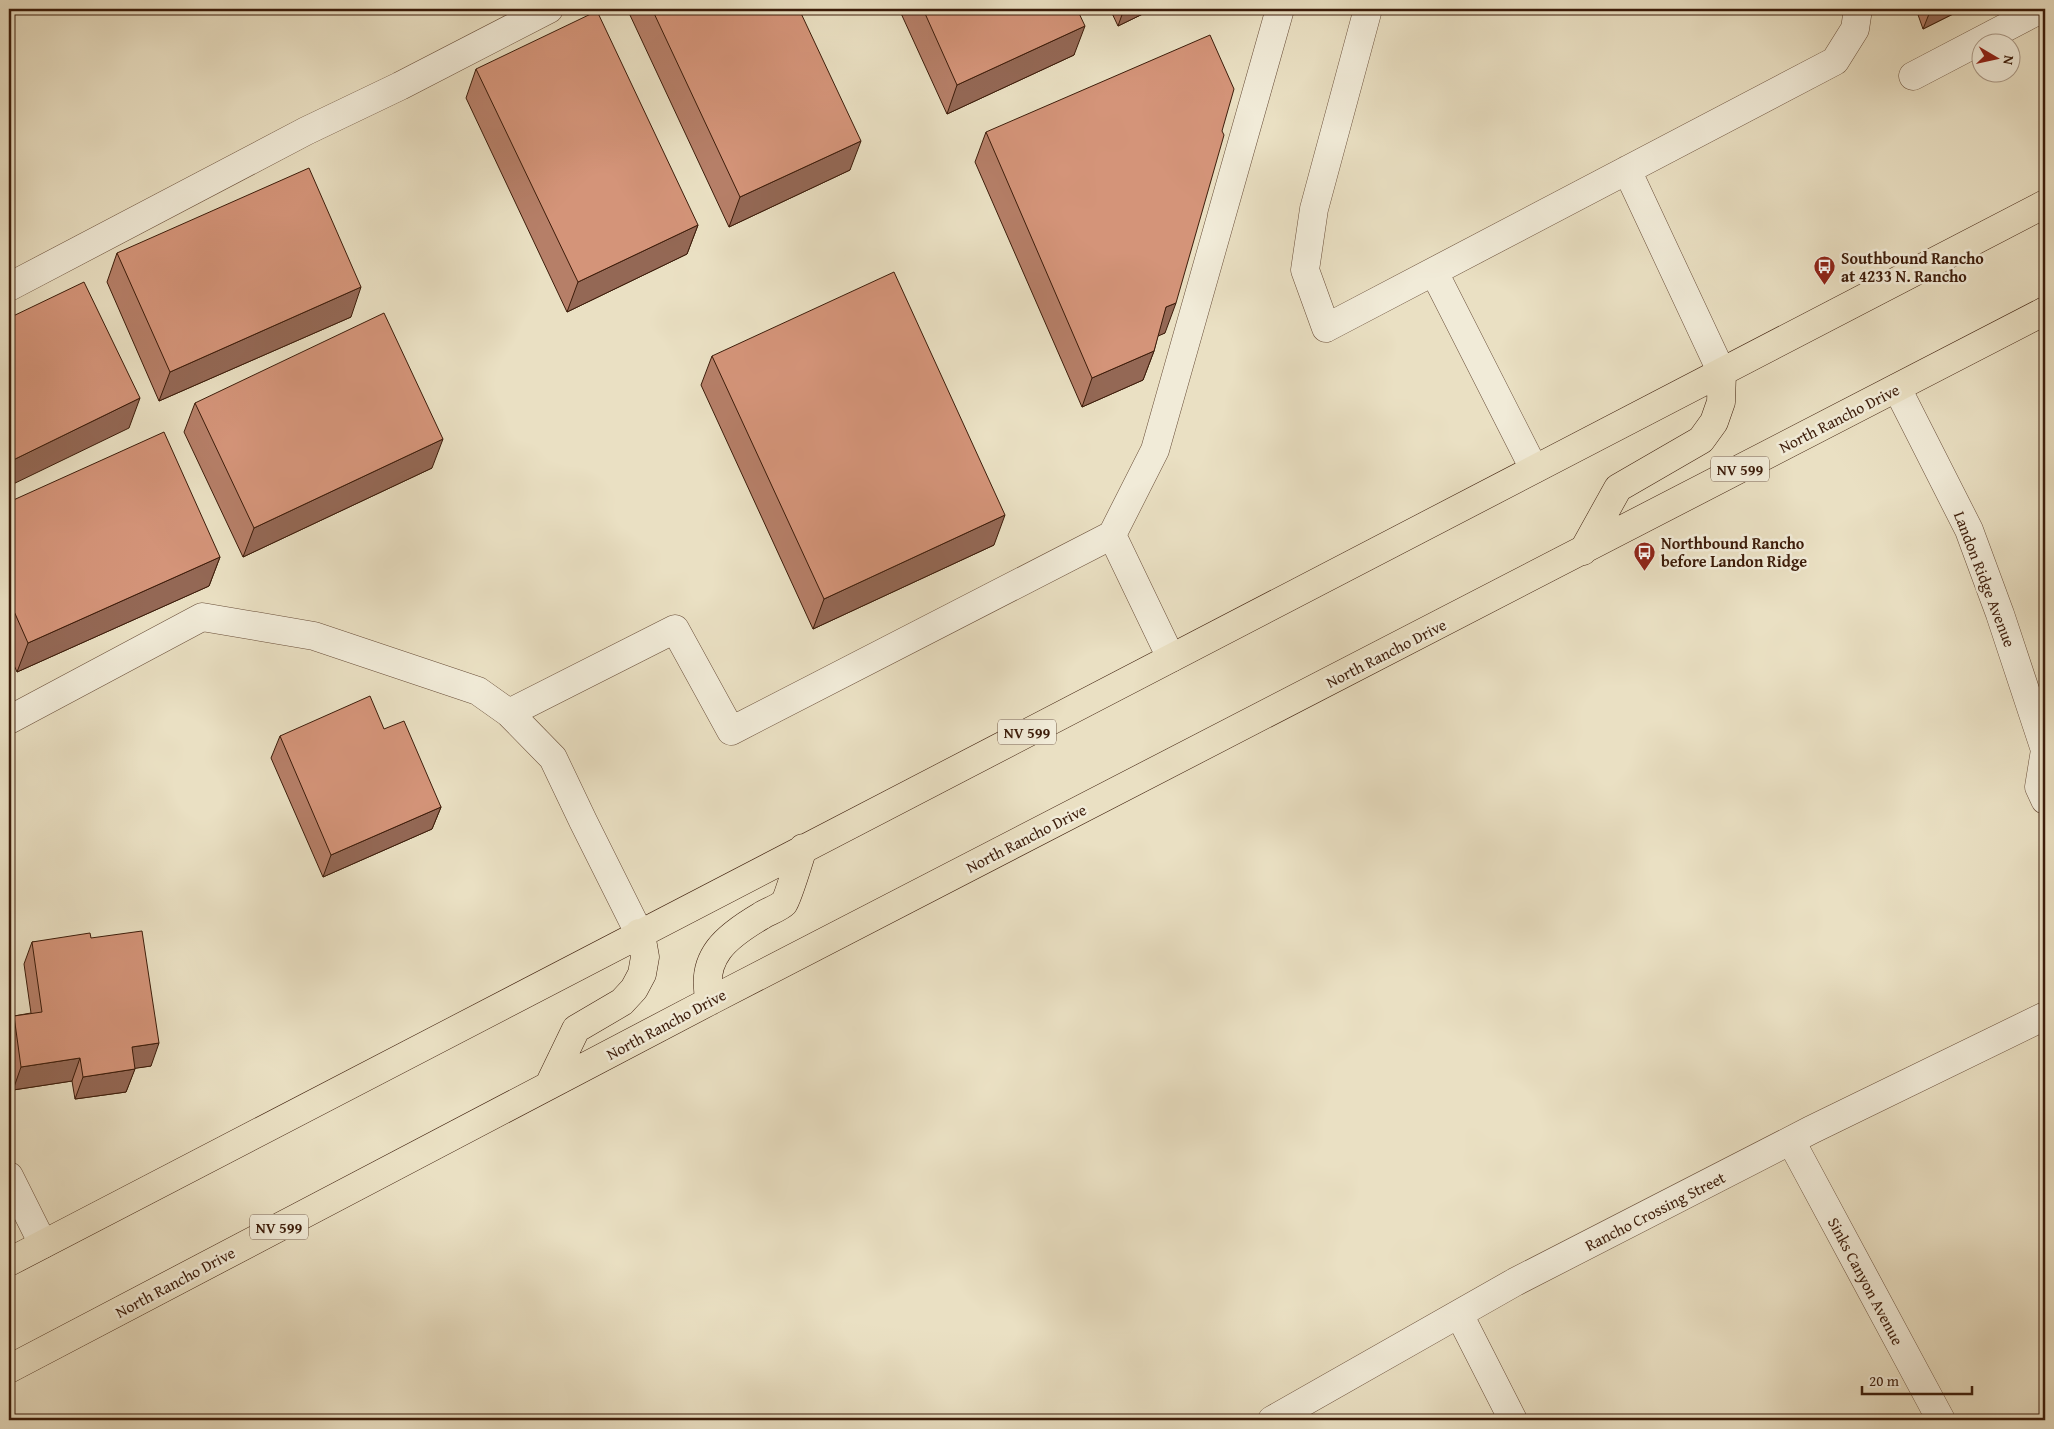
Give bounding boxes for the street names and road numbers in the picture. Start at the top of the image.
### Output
street label: North Rancho Drive [1774,377,1904,459]
road number: NV 599 [1711,456,1769,482]
street label: Landon Ridge Avenue [1948,508,2022,650]
street label: North Rancho Drive [1321,612,1451,694]
road number: NV 599 [998,720,1056,744]
street label: North Rancho Drive [961,797,1091,879]
street label: North Rancho Drive [602,982,730,1066]
street label: Rancho Crossing Street [1581,1165,1730,1257]
street label: Sinks Canyon Avenue [1822,1213,1910,1349]
road number: NV 599 [250,1214,308,1240]
street label: North Rancho Drive [111,1240,239,1324]

